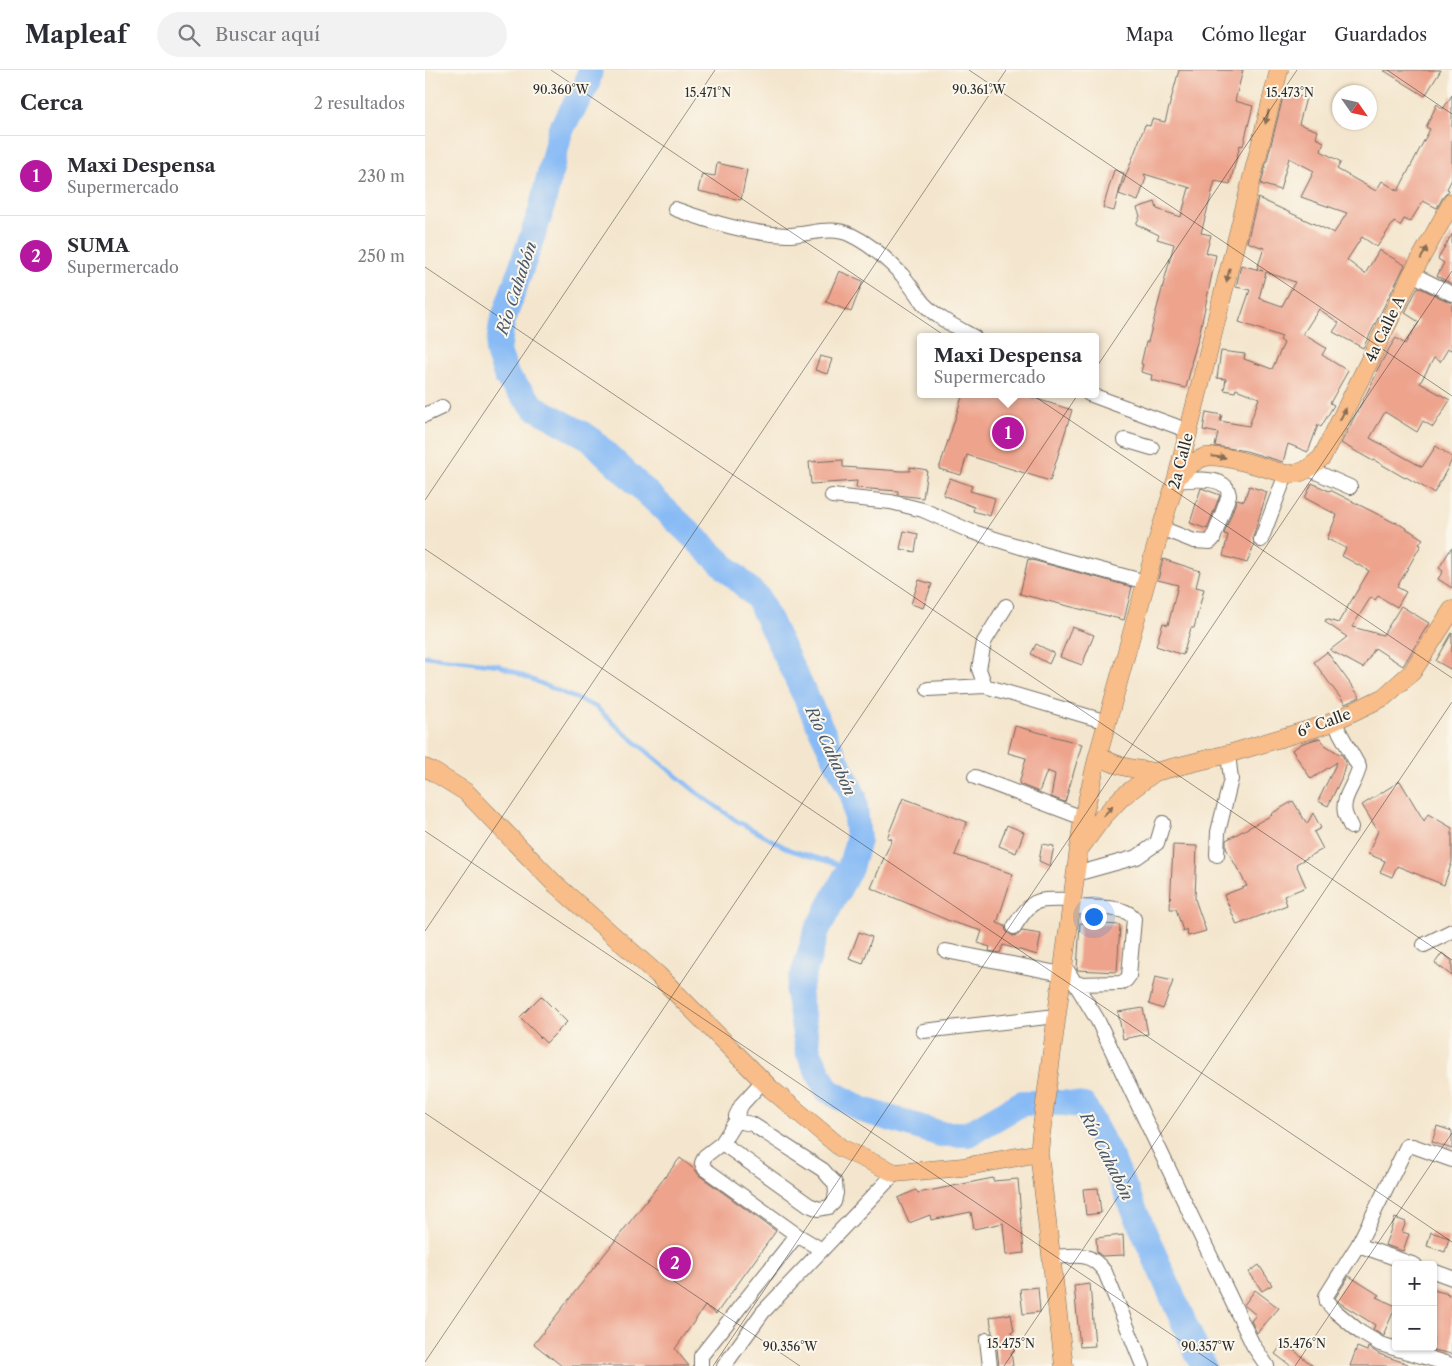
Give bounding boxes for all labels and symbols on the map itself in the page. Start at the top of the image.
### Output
text: 90.360°W [533,82,590,97]
text: 90.361°W [952,82,1006,97]
text: 15.471°N [685,85,731,100]
text: 15.473°N [1266,85,1314,100]
north arrow [1332,85,1377,130]
one-way arrow [1263,110,1271,125]
water label: Río Cahabón [491,239,540,339]
one-way arrow [1420,245,1428,260]
one-way arrow [1224,267,1232,282]
street label: 4a Calle A [1360,292,1409,365]
one-way arrow [1339,406,1347,421]
pin: 1 [992,414,1024,452]
street label: 2a Calle [1164,431,1197,491]
one-way arrow [1211,453,1227,461]
water label: Río Cahabón [801,701,860,799]
street label: 6ª Calle [1294,704,1353,741]
one-way arrow [1102,806,1114,818]
your location [1081,904,1107,930]
water label: Río Cahabón [1075,1107,1138,1204]
pin: 2 [659,1244,691,1282]
text: 15.475°N [987,1336,1035,1351]
text: 15.476°N [1278,1336,1326,1351]
text: 90.356°W [763,1339,818,1354]
text: 90.357°W [1181,1339,1236,1354]

